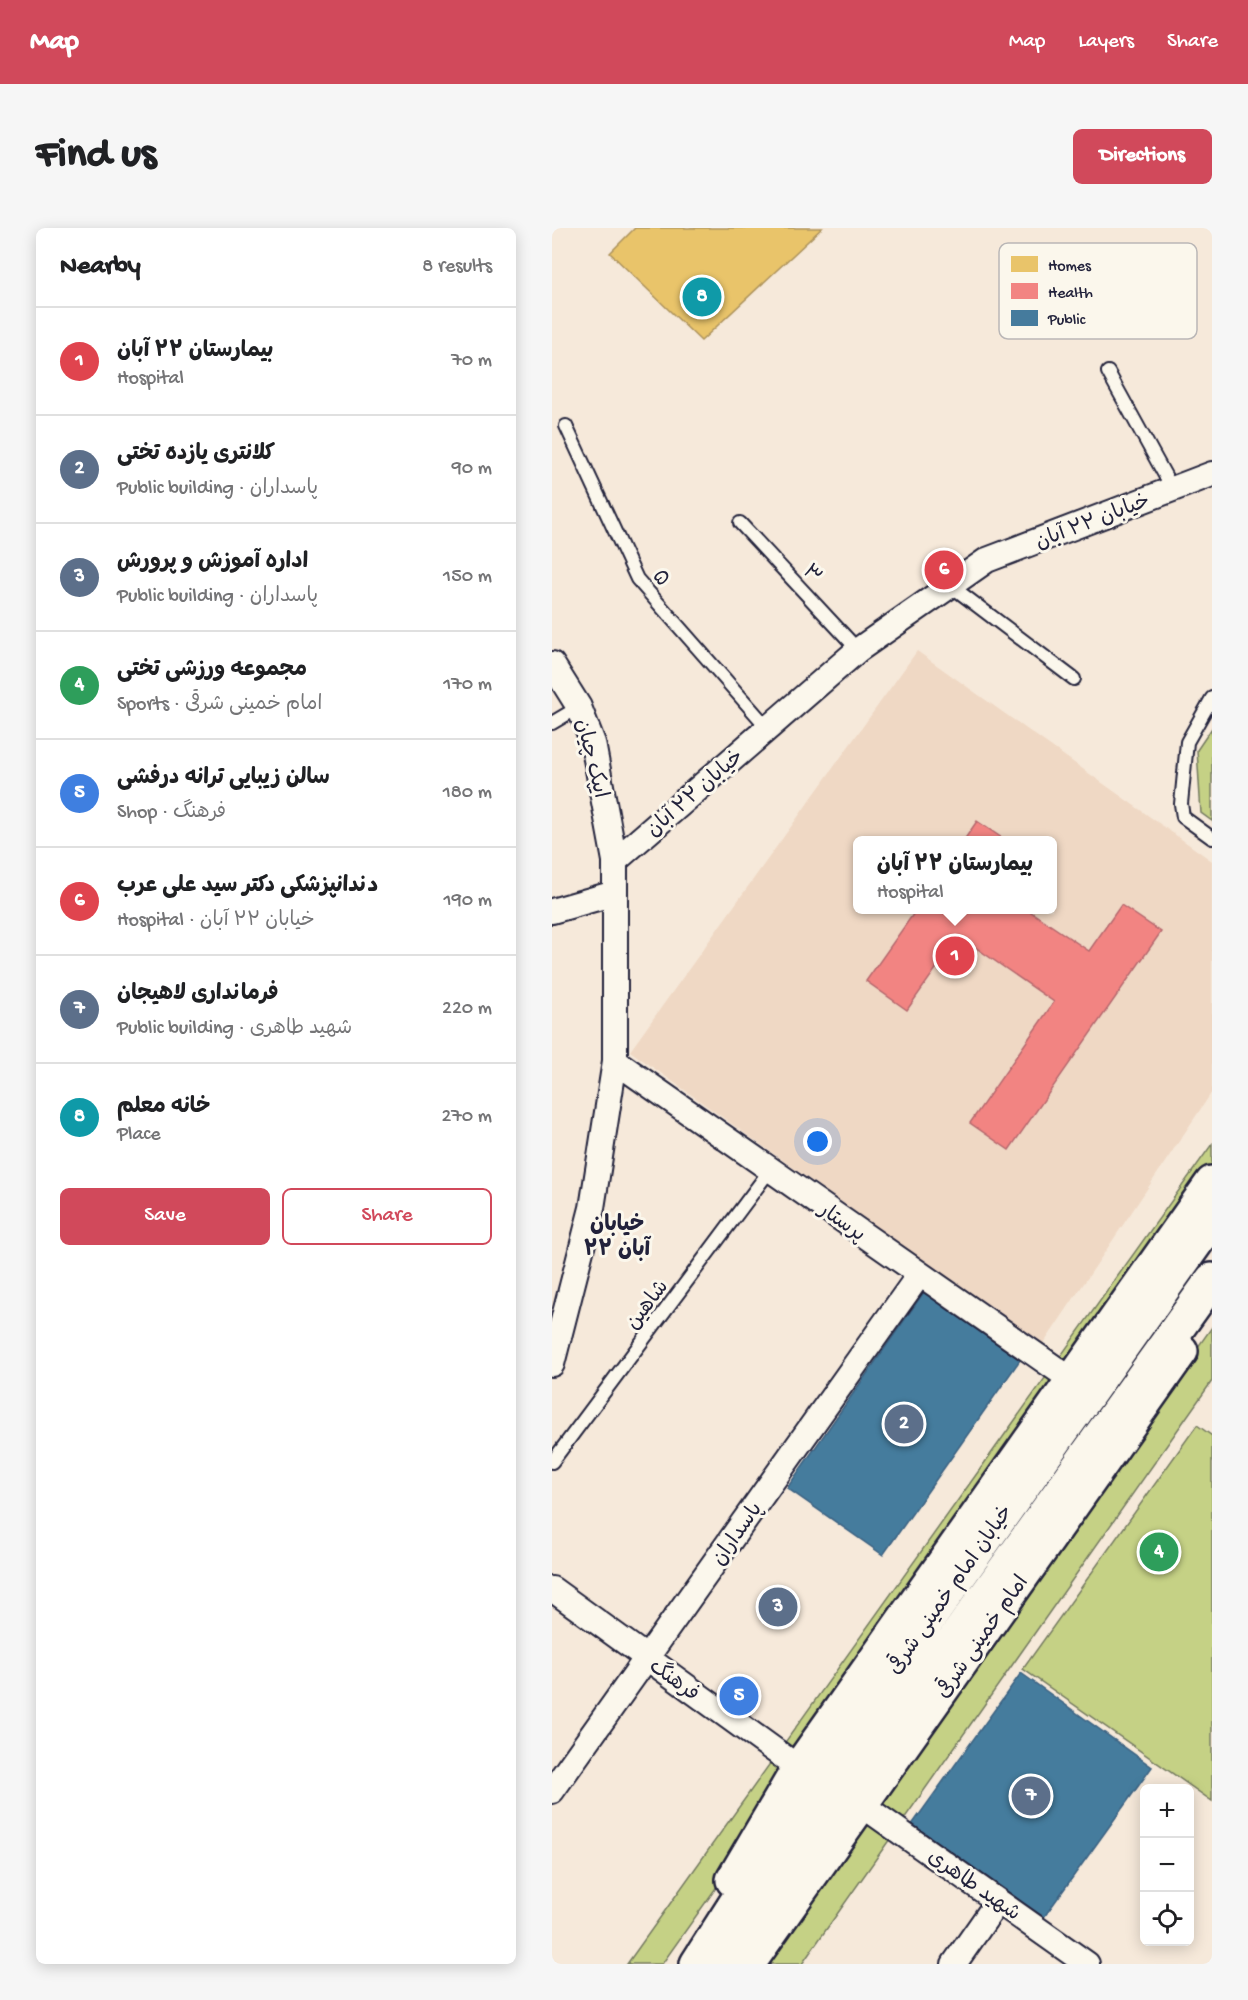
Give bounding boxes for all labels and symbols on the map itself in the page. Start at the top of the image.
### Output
legend [999,243,1197,339]
text: Homes [1048,258,1092,277]
pin: 8 [682,274,722,320]
text: Health [1048,285,1093,304]
text: Public [1047,312,1086,331]
street label: خیابان ۲۲ آبان [1032,488,1154,557]
pin: 6 [924,548,964,592]
street label: ۳ [795,561,825,590]
street label: ۵ [645,566,674,593]
street label: ایپک چیان [568,717,612,801]
street label: خیابان ۲۲ آبان [641,744,750,844]
pin: 1 [936,934,974,978]
your location [803,1127,832,1156]
street label: پرستار [811,1198,869,1249]
district label: خیابان ۲۲ آبان [584,1213,652,1264]
street label: شاهین [622,1276,676,1336]
pin: 2 [884,1402,924,1446]
street label: پاسداران [708,1498,770,1572]
street label: خیابان امام خمینی شرقی [881,1499,1017,1679]
pin: 4 [1140,1530,1178,1574]
street label: امام خمینی شرقی [929,1570,1033,1702]
pin: 3 [758,1584,798,1630]
street label: فرهنگ [643,1653,705,1708]
pin: 5 [720,1674,759,1718]
pin: 7 [1012,1774,1050,1818]
street label: شهید طاهری [922,1846,1024,1928]

